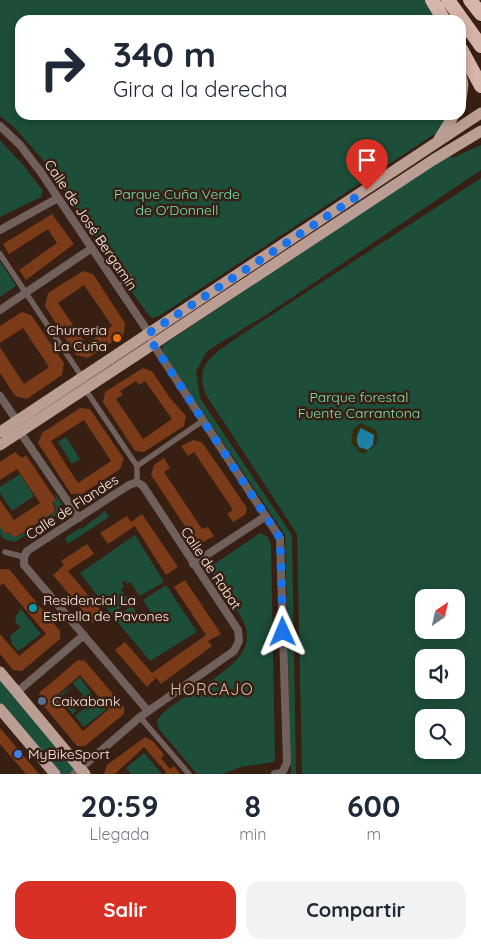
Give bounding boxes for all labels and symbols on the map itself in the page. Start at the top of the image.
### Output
pin [346,139,388,190]
street label: Calle de José Bergamín [41,156,141,294]
park label: Parque Cuña Verde de O'Donnell [114,185,240,219]
place label: Churrería La Cuña [47,321,107,355]
marker: Churrería La Cuña [111,332,123,344]
park label: Parque forestal Fuente Carrantona [298,388,420,422]
street label: Calle de Flandes [22,470,122,544]
street label: Calle de Rabat [177,523,245,613]
north arrow [415,589,465,639]
place label: Residencial La Estrella de Pavones [43,591,169,625]
marker: Residencial La Estrella de Pavones [27,602,39,614]
position arrow [256,605,308,657]
district label: HORCAJO [170,679,254,699]
place label: Caixabank [52,692,120,710]
marker: Caixabank [36,695,48,707]
place label: MyBikeSport [28,745,110,763]
marker: MyBikeSport [12,748,24,760]

